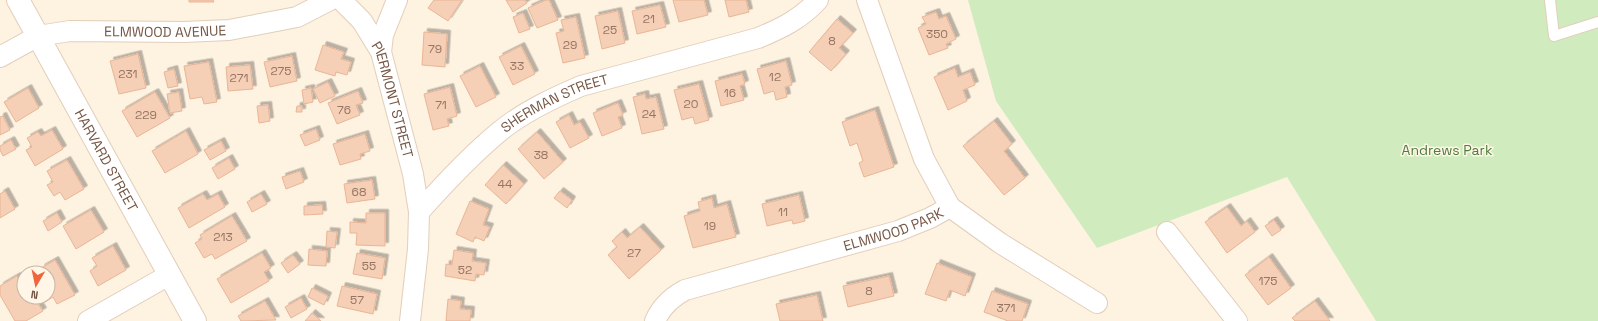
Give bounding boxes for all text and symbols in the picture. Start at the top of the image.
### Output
house number: 21 [643,11,655,27]
street label: ELMWOOD AVENUE [104,21,227,41]
house number: 25 [603,22,617,38]
house number: 350 [926,26,948,42]
house number: 8 [828,33,836,49]
house number: 29 [563,37,577,53]
street label: PIERMONT STREET [368,38,417,160]
house number: 79 [428,41,442,57]
house number: 33 [510,58,524,74]
house number: 275 [270,63,292,79]
house number: 231 [118,66,138,82]
house number: 12 [769,69,781,85]
house number: 271 [230,70,248,86]
street label: SHERMAN STREET [497,70,610,136]
house number: 16 [724,85,736,101]
house number: 20 [684,96,698,112]
house number: 71 [435,97,447,113]
house number: 76 [337,102,351,118]
street label: HARVARD STREET [71,106,142,215]
house number: 24 [642,106,657,122]
house number: 229 [135,107,157,123]
park label: Andrews Park [1402,141,1493,159]
house number: 38 [534,147,548,163]
house number: 44 [497,176,513,192]
house number: 68 [352,184,366,200]
street label: ELMWOOD PARK [841,203,947,255]
house number: 11 [778,204,788,220]
house number: 19 [704,218,716,234]
house number: 213 [213,229,233,245]
house number: 27 [627,245,641,261]
house number: 55 [362,258,376,274]
house number: 52 [458,262,472,278]
north arrow [16,265,56,305]
house number: 175 [1259,273,1277,289]
house number: 8 [865,283,873,299]
text: N [30,287,39,302]
house number: 57 [350,292,364,308]
house number: 371 [997,300,1015,316]

